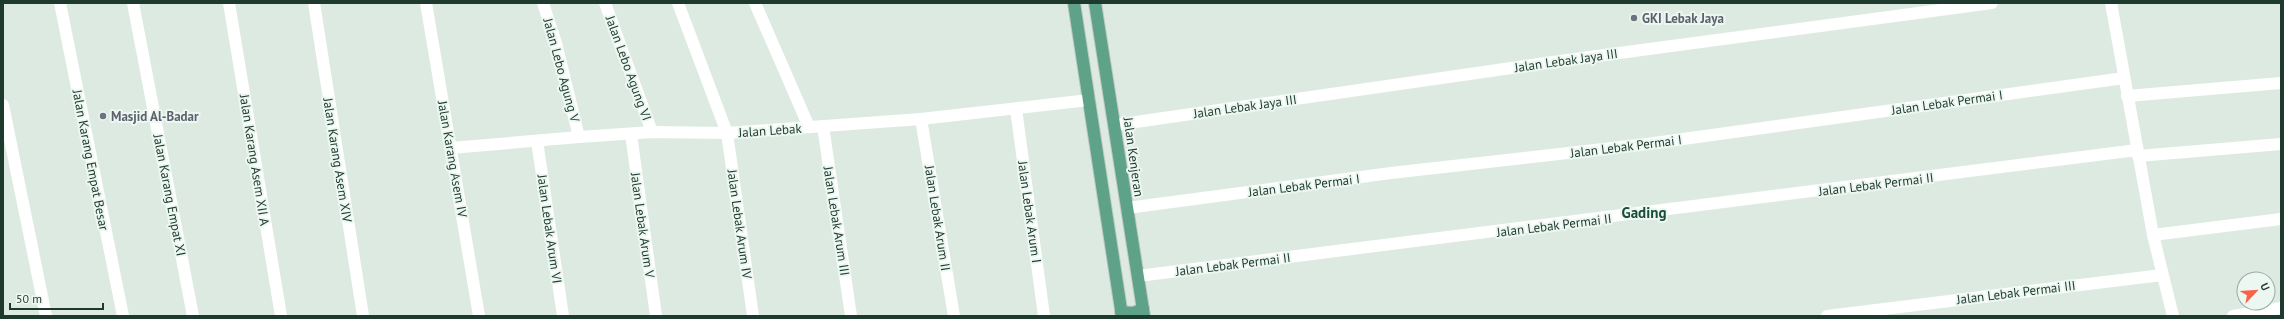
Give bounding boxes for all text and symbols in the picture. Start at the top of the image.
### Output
place label: GKI Lebak Jaya [1642,10,1724,27]
street label: Jalan Lebo Agung VI [601,12,655,123]
marker: GKI Lebak Jaya [1629,13,1639,23]
street label: Jalan Lebo Agung V [539,15,584,124]
street label: Jalan Lebak Jaya III [1512,45,1619,76]
street label: Jalan Lebak Permai I [1889,86,2004,119]
street label: Jalan Karang Empat Besar [68,87,113,232]
street label: Jalan Lebak Jaya III [1191,91,1298,122]
street label: Jalan Karang Asem XII A [236,92,273,227]
street label: Jalan Karang Asem XIV [319,96,356,224]
street label: Jalan Karang Asem IV [434,99,471,219]
place label: Masjid Al-Badar [111,108,199,125]
marker: Masjid Al-Badar [98,111,108,121]
street label: Jalan Kenjeran [1119,115,1147,198]
street label: Jalan Lebak [737,120,803,141]
street label: Jalan Lebak Permai I [1568,131,1683,162]
street label: Jalan Karang Empat XI [149,132,190,257]
street label: Jalan Lebak Arum I [1014,159,1045,264]
street label: Jalan Lebak Arum II [921,163,954,272]
street label: Jalan Lebak Arum III [819,164,854,277]
street label: Jalan Lebak Arum IV [723,167,756,280]
street label: Jalan Lebak Permai II [1817,169,1935,200]
street label: Jalan Lebak Arum V [627,170,658,279]
street label: Jalan Lebak Permai I [1246,170,1361,201]
street label: Jalan Lebak Arum VI [533,173,566,285]
district label: Gading [1622,203,1666,222]
street label: Jalan Lebak Permai II [1495,210,1613,241]
street label: Jalan Lebak Permai II [1174,249,1292,280]
north arrow [2236,271,2276,311]
street label: Jalan Lebak Permai III [1955,277,2076,308]
text: U [2257,281,2273,293]
scale bar [10,285,103,311]
text: 50 m [16,291,42,306]

